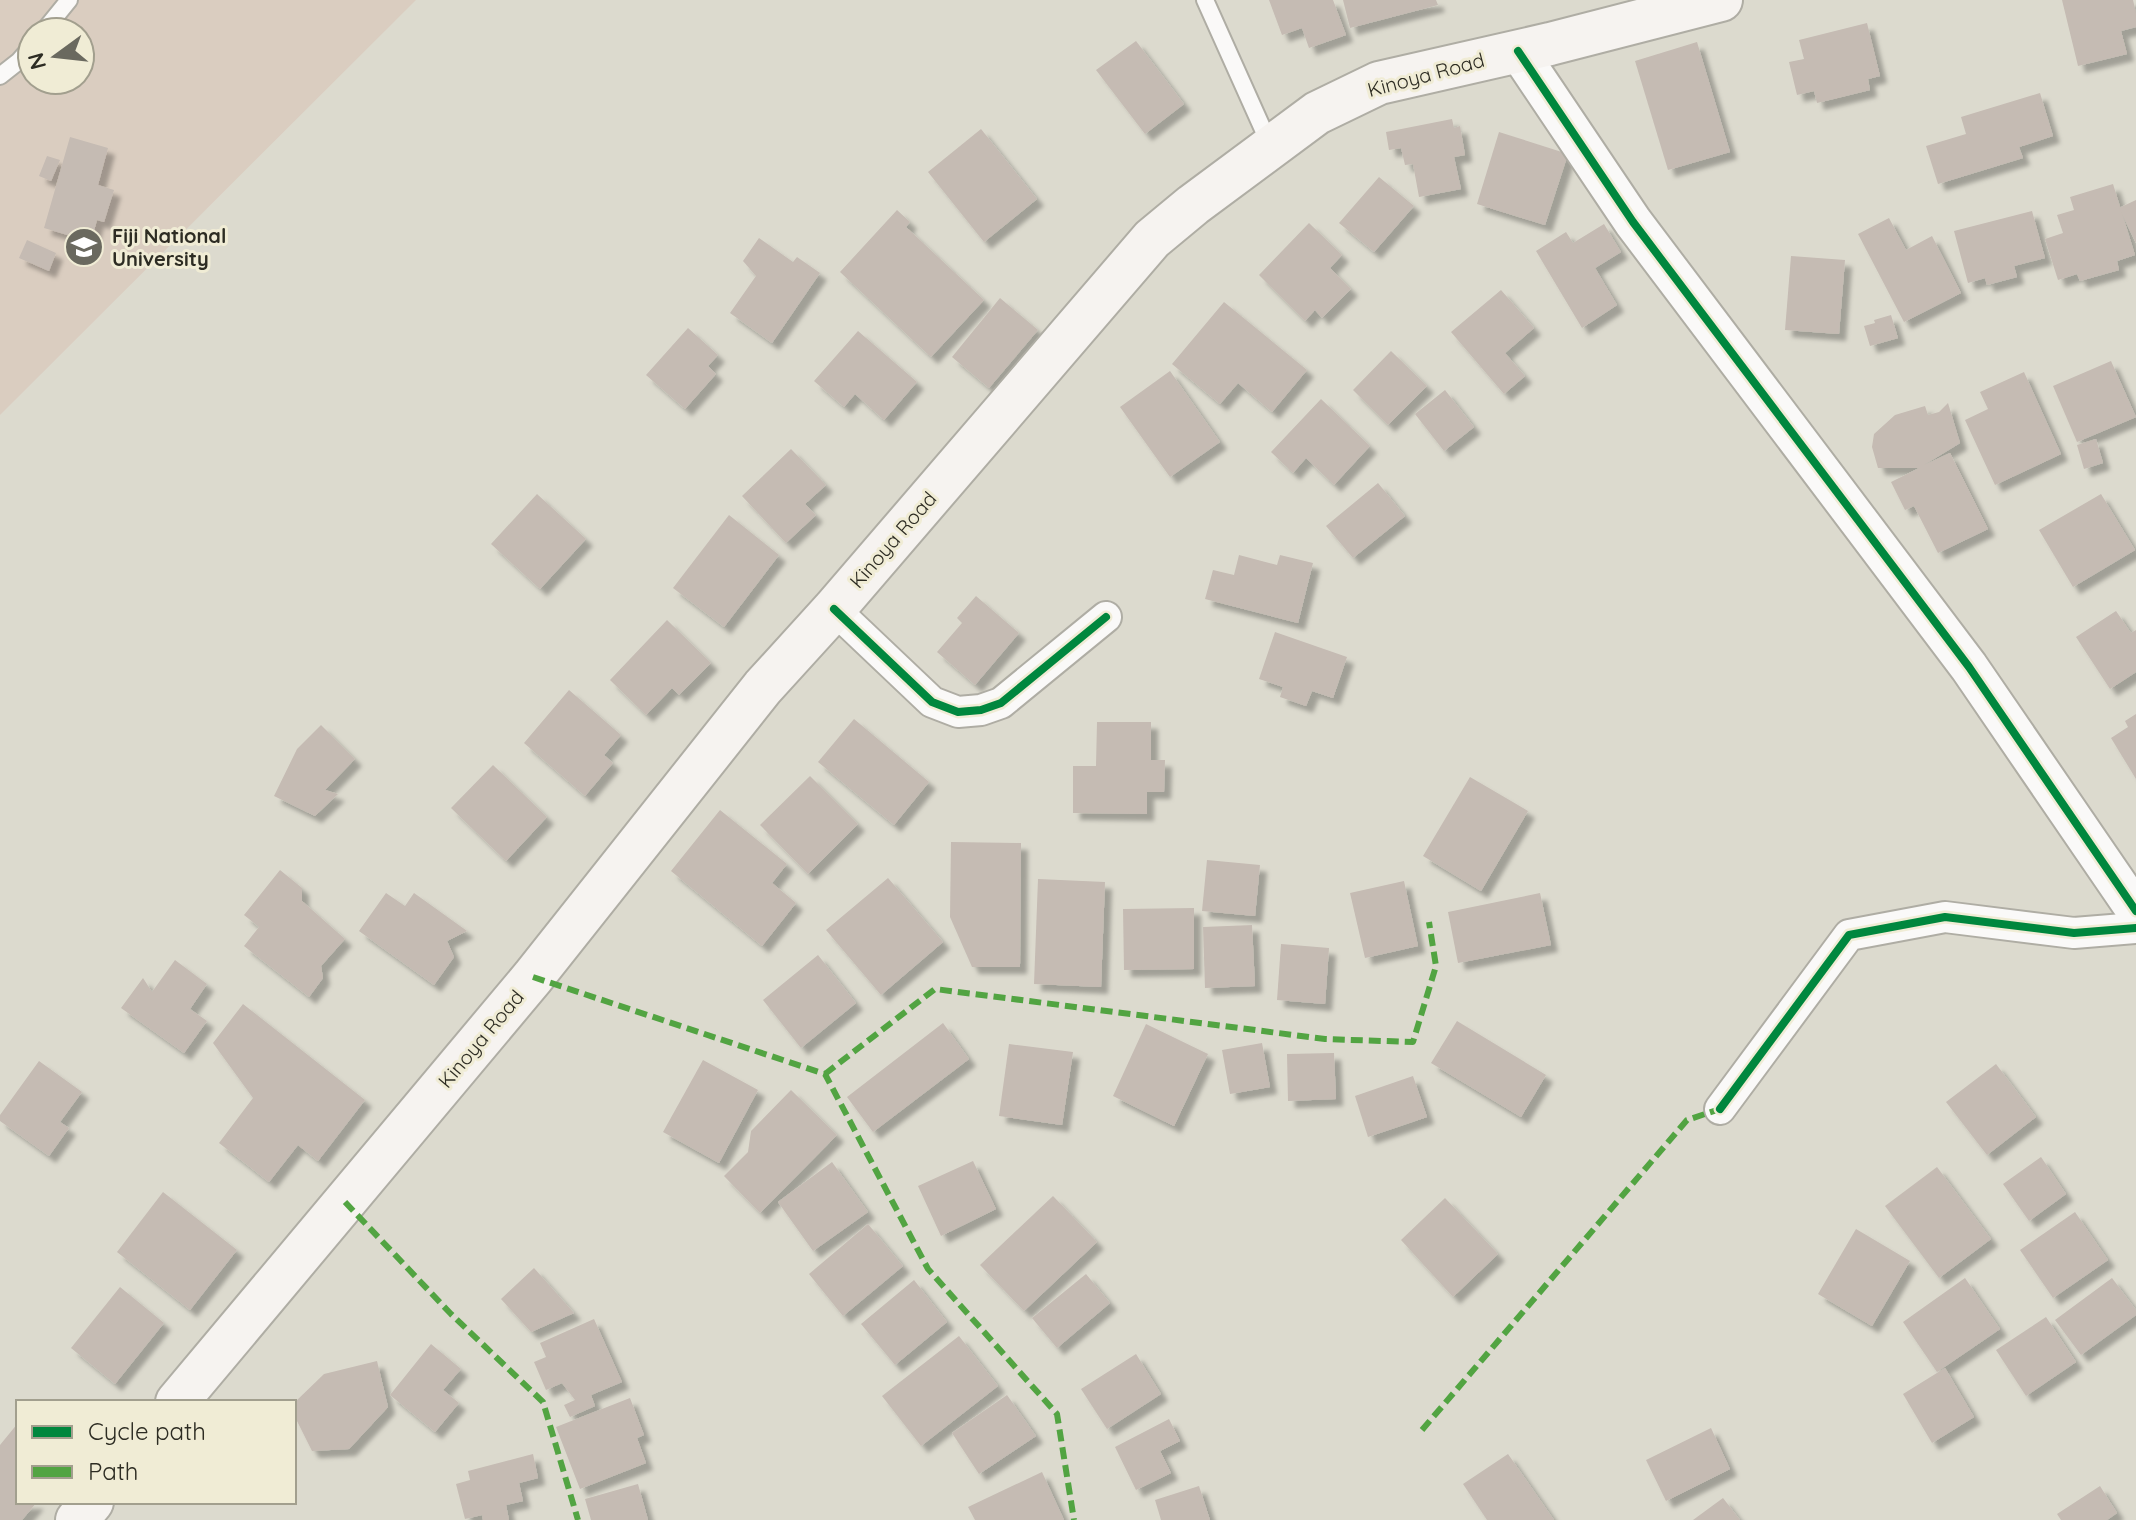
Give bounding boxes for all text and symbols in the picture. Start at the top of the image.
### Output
north arrow [16,16,96,96]
street label: Kinoya Road [1365,47,1487,102]
text: N [21,50,52,73]
place label: Fiji National University [112,223,226,271]
school or university icon: Fiji National University [63,226,105,268]
street label: Kinoya Road [844,486,941,593]
street label: Kinoya Road [432,985,529,1093]
legend [16,1400,296,1504]
text: Cycle path [88,1416,206,1446]
text: Path [88,1456,139,1486]

